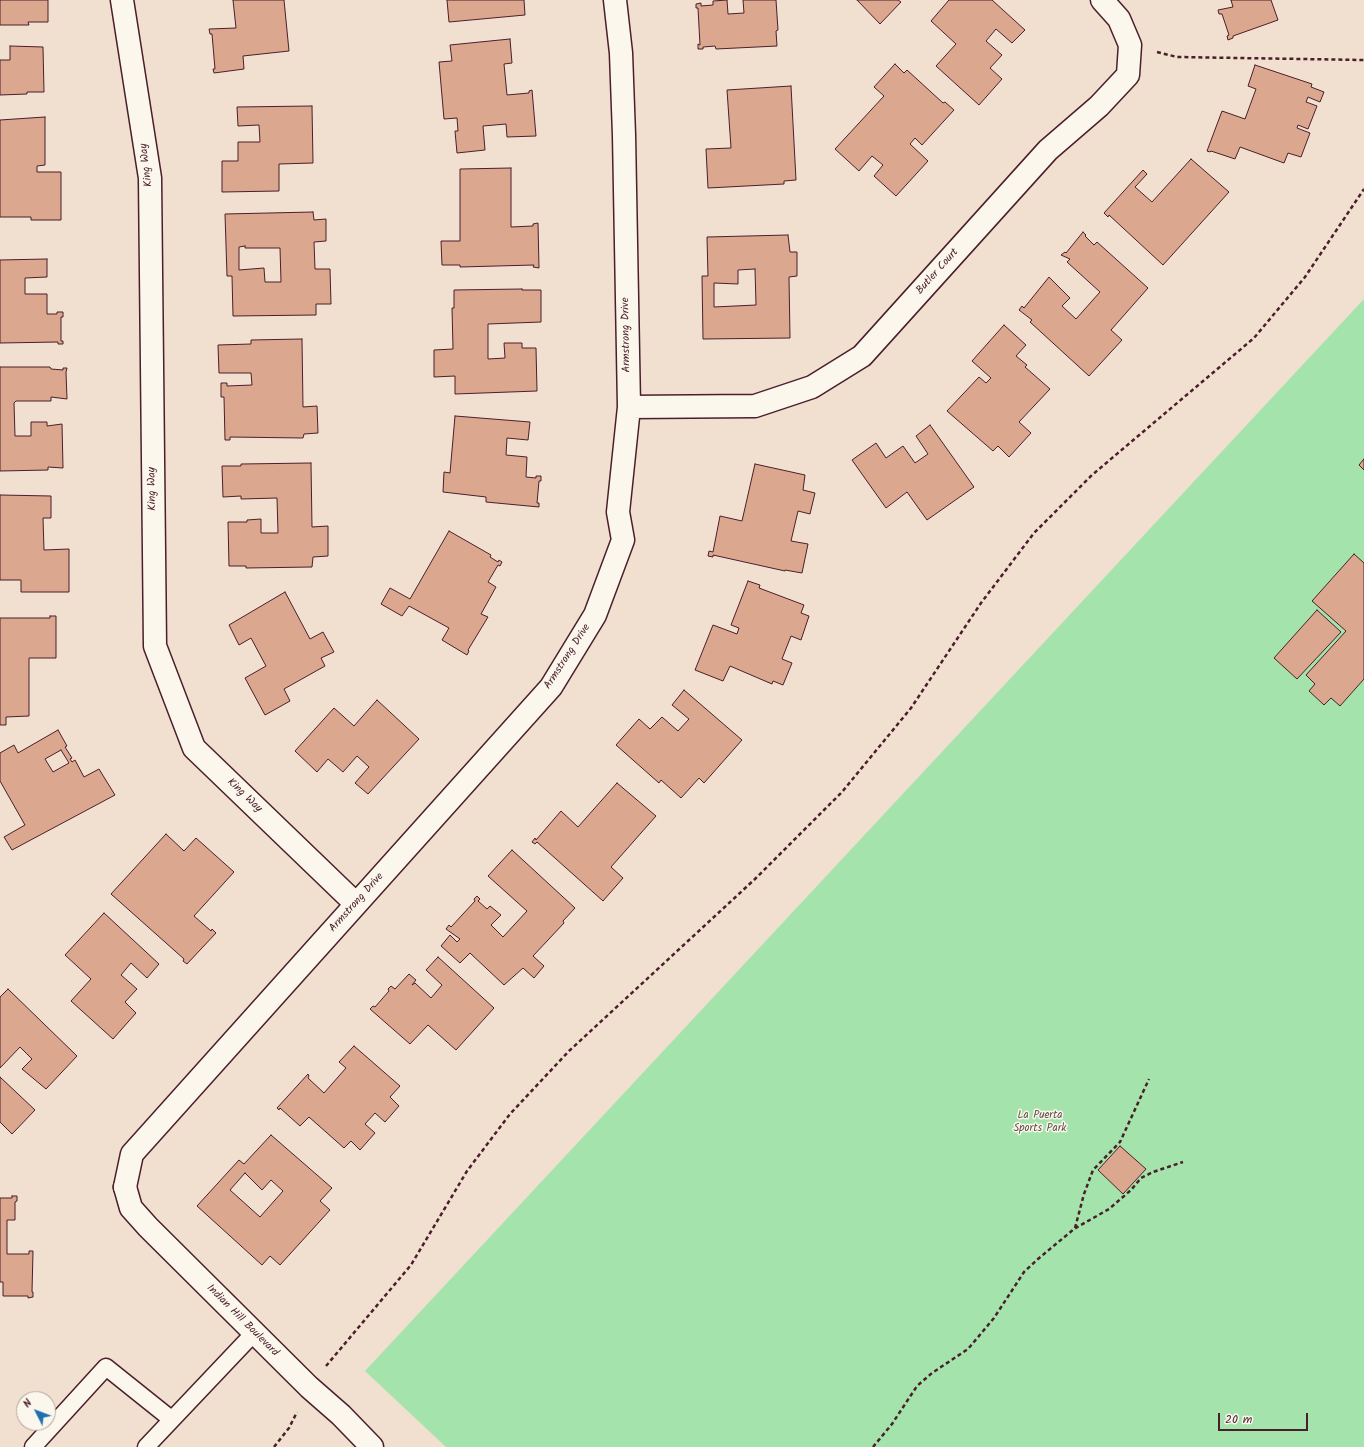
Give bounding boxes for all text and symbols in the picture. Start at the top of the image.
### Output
street label: King Way [138,143,156,187]
street label: Butler Court [914,246,962,298]
street label: Armstrong Drive [620,297,634,373]
street label: King Way [146,467,160,511]
street label: Armstrong Drive [542,622,594,692]
street label: King Way [224,776,264,816]
street label: Armstrong Drive [327,871,387,935]
park label: La Puerta Sports Park [1013,1109,1067,1135]
street label: Indian Hill Boulevard [203,1282,281,1360]
north arrow [16,1391,56,1431]
text: N [19,1395,37,1412]
scale bar [1220,1405,1310,1431]
text: 20 m [1225,1410,1252,1429]

